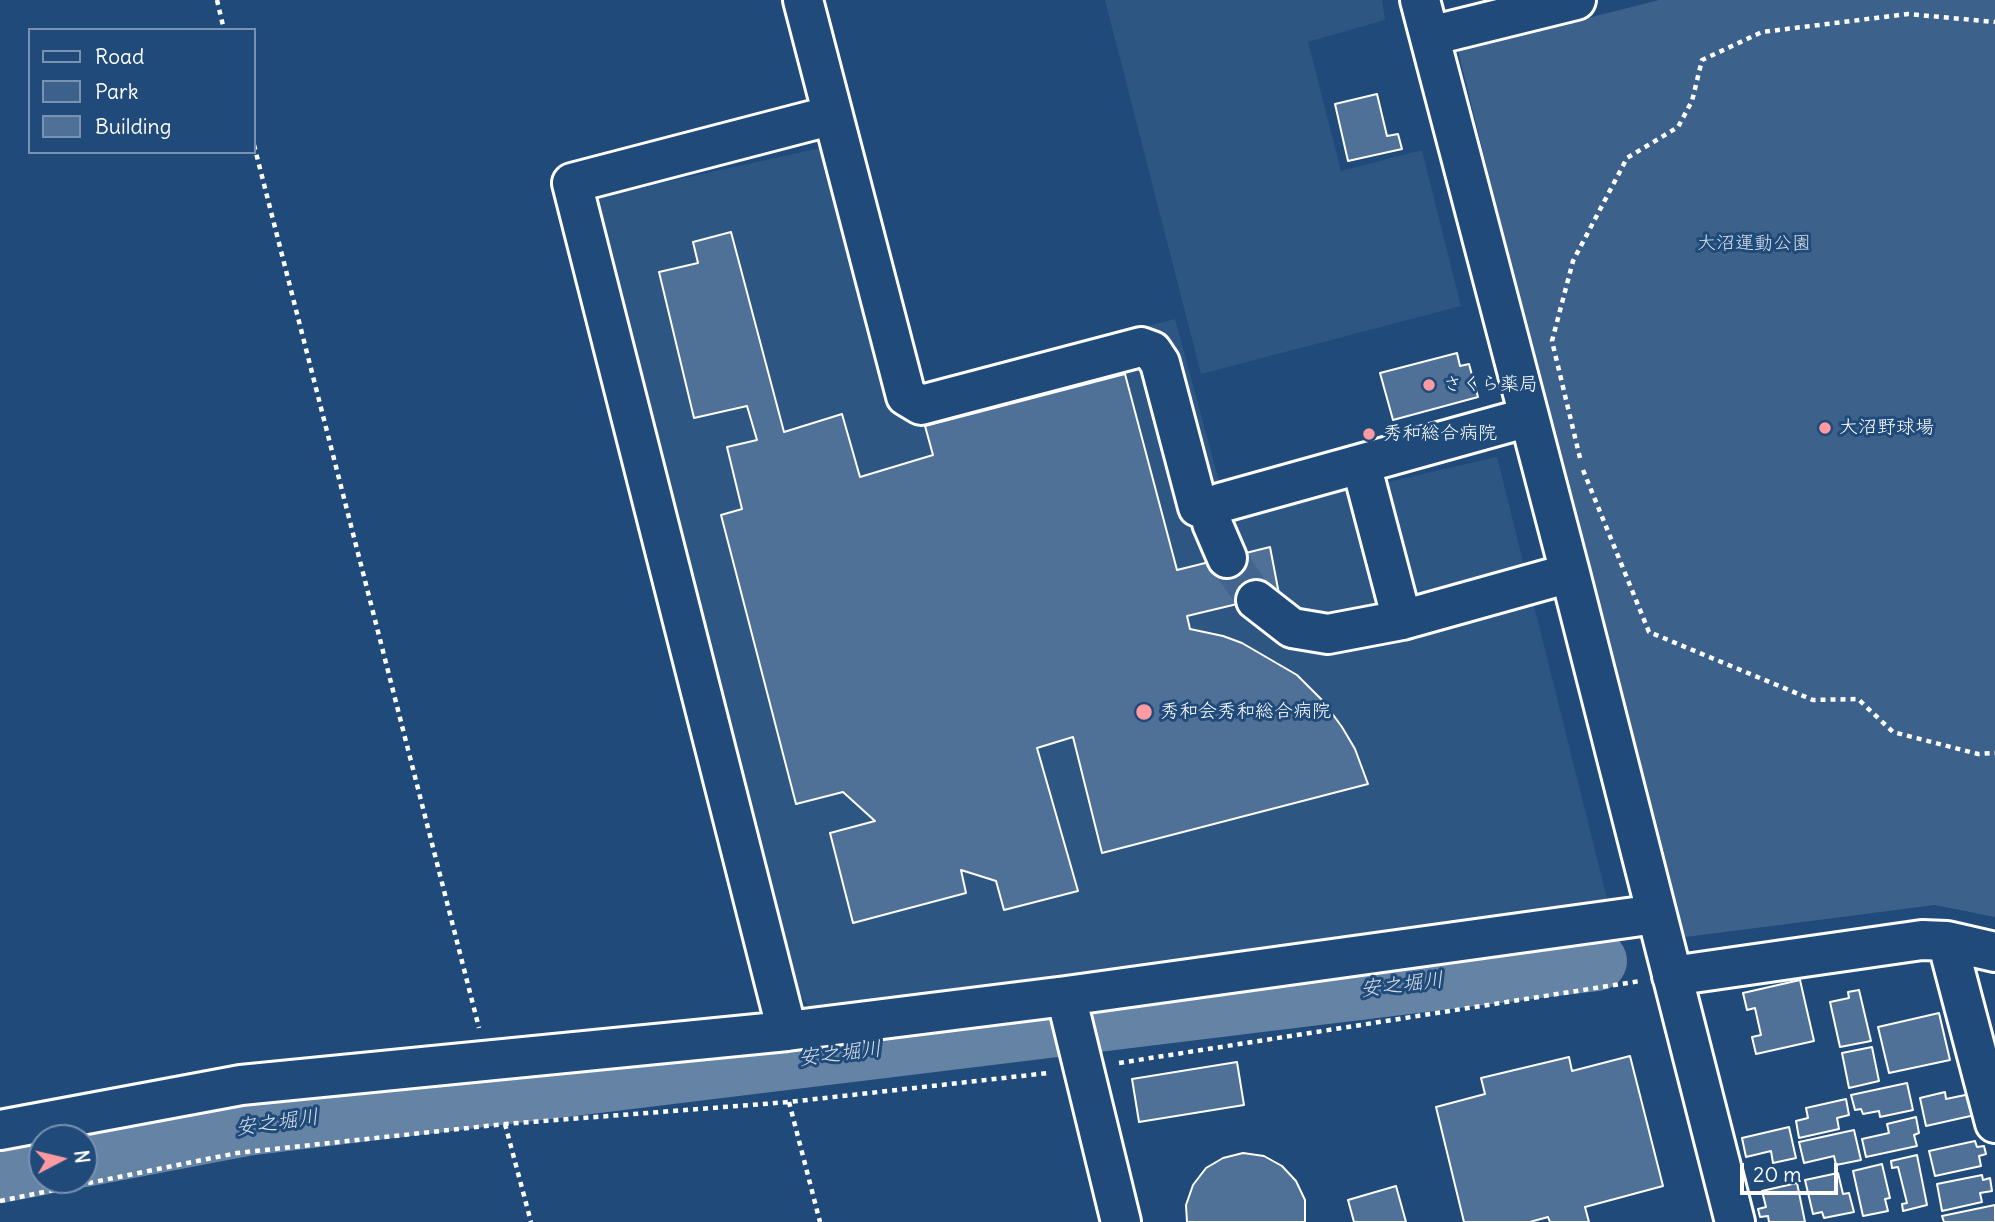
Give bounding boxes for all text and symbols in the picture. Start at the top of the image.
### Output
legend [28,28,256,154]
text: Road [95,43,144,70]
text: Park [95,78,138,105]
text: Building [95,113,171,140]
park label: 大沼運動公園 [1697,233,1811,255]
place label: さくら薬局 [1443,374,1538,396]
marker: さくら薬局 [1421,377,1437,393]
place label: 大沼野球場 [1839,417,1934,439]
marker: 大沼野球場 [1817,420,1833,436]
place label: 秀和総合病院 [1383,423,1497,445]
marker: 秀和総合病院 [1361,426,1377,442]
place label: 秀和会秀和総合病院 [1160,701,1331,723]
marker: 秀和会秀和総合病院 [1134,702,1154,722]
water label: 安之堀川 [1359,967,1445,1003]
water label: 安之堀川 [797,1036,883,1072]
water label: 安之堀川 [234,1105,320,1141]
north arrow [28,1124,98,1194]
scale bar [1743,1148,1841,1192]
text: N [69,1149,95,1165]
text: 20 m [1753,1161,1802,1188]

